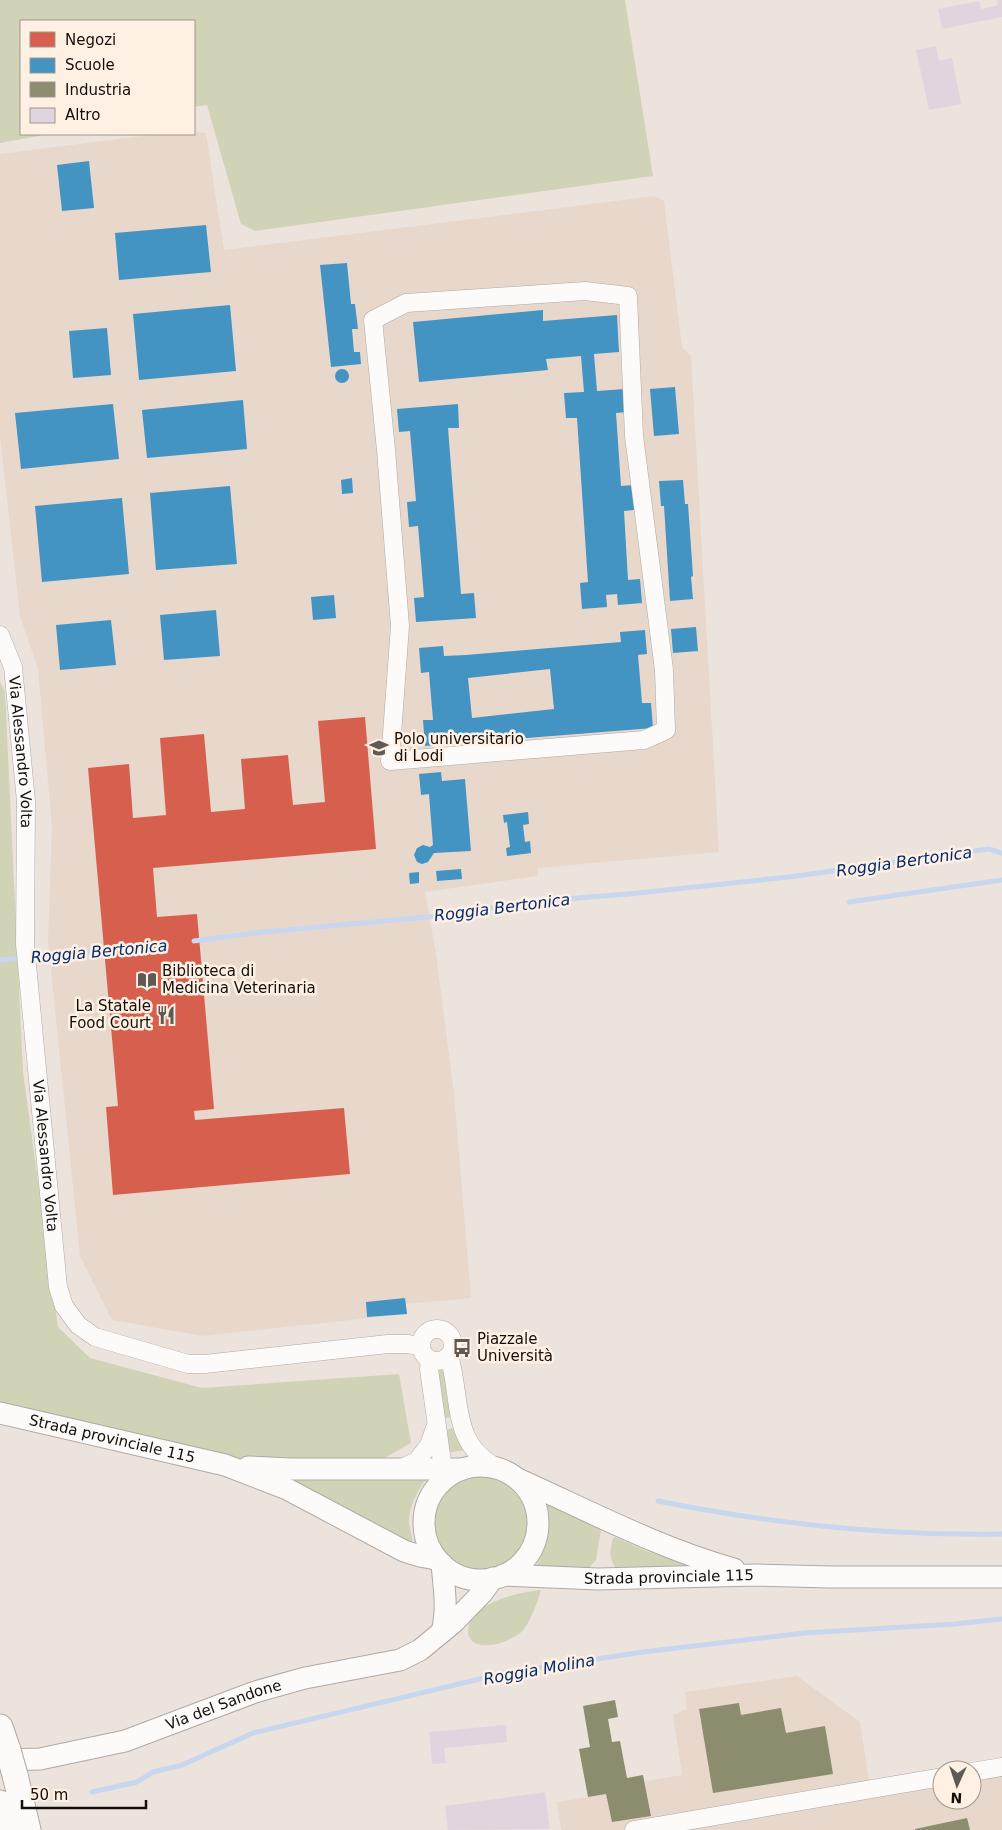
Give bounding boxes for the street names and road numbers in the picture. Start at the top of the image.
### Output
street label: Via Alessandro Volta [5,675,35,828]
street label: Via Alessandro Volta [29,1079,62,1233]
street label: Strada provinciale 115 [27,1411,197,1467]
street label: Strada provinciale 115 [584,1566,754,1588]
street label: Via del Sandone [163,1676,283,1734]

